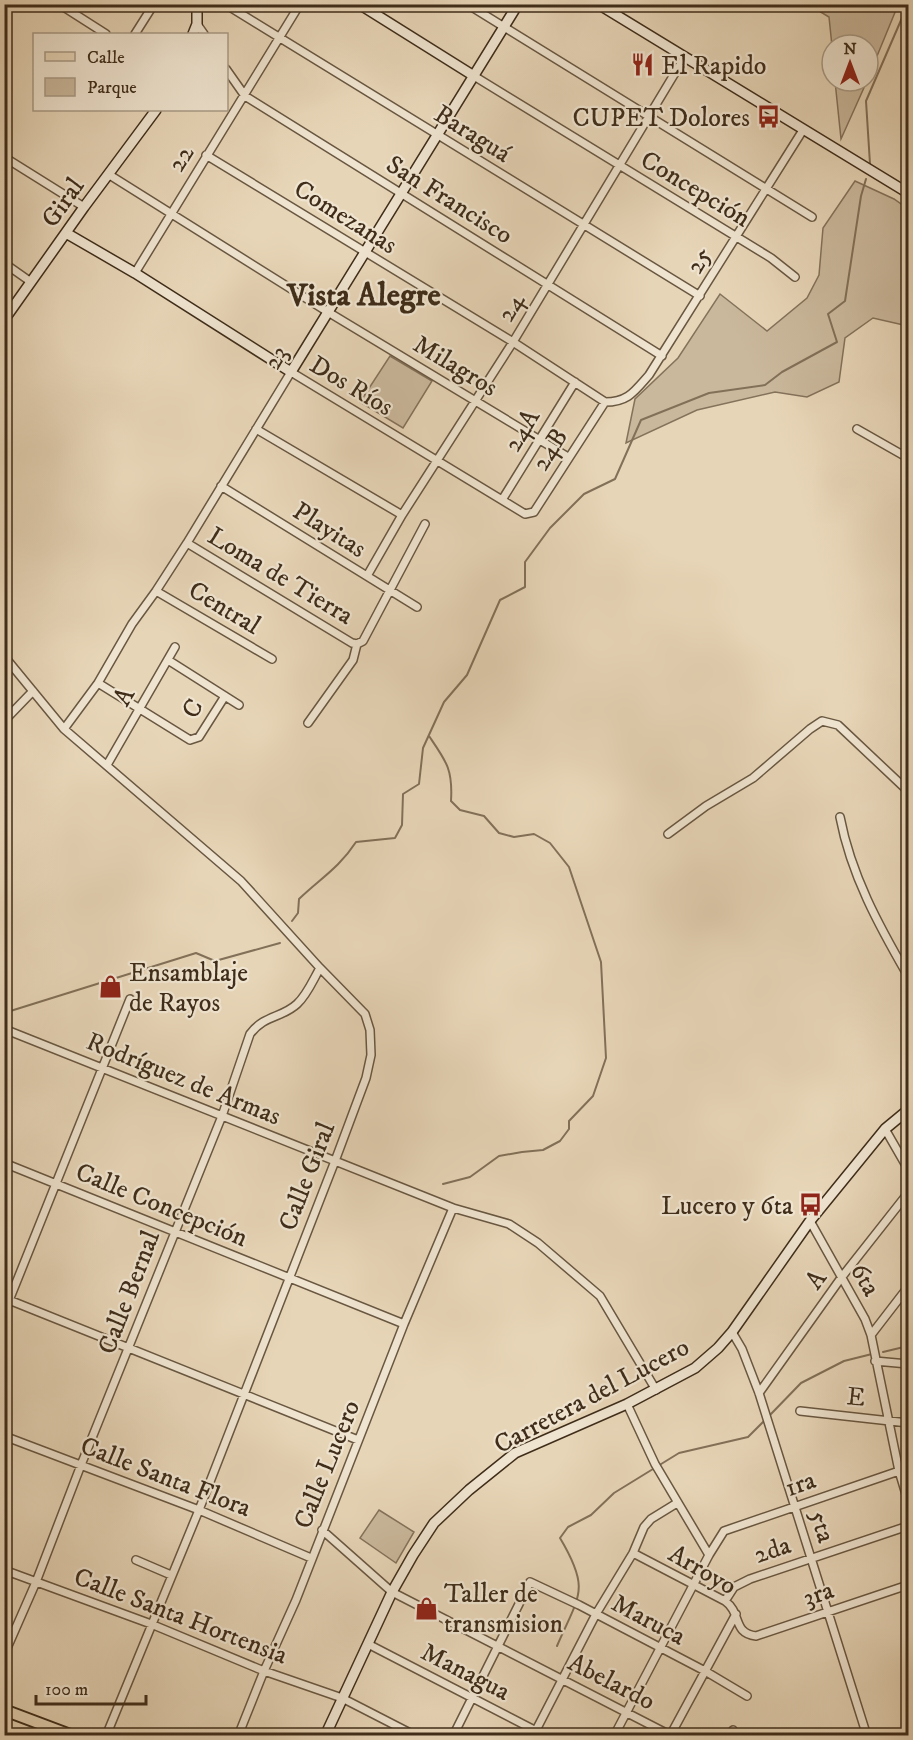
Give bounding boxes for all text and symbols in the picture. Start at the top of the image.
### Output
legend [33,33,228,111]
north arrow [820,33,880,93]
text: N [843,39,857,59]
text: Calle [87,47,125,69]
place label: El Rapido [661,50,767,83]
restaurant icon: El Rapido [630,52,656,78]
text: Parque [87,77,137,99]
street label: Baraguá [428,98,517,171]
place label: CUPET Dolores [572,102,750,135]
bus stop icon: CUPET Dolores [755,104,781,130]
street label: 22 [161,139,202,178]
street label: Concepción [634,144,757,235]
street label: San Francisco [380,148,519,252]
street label: Giral [34,171,92,234]
street label: Comezanas [287,173,403,262]
street label: 25 [679,241,720,280]
district label: Vista Alegre [285,276,441,316]
street label: 24 [490,287,533,328]
street label: Milagros [407,328,504,404]
street label: 23 [256,340,296,376]
street label: Dos Ríos [303,349,399,424]
street label: 24A [497,403,548,458]
street label: 24B [525,422,576,477]
street label: Playitas [286,495,372,566]
street label: Loma de Tierra [201,520,359,633]
street label: Central [182,574,266,643]
street label: A [106,681,143,712]
street label: C [175,693,212,725]
place label: Ensamblaje de Rayos [129,957,248,1020]
shop icon: Ensamblaje de Rayos [98,974,124,1000]
street label: Rodríguez de Armas [81,1025,285,1133]
street label: Calle Giral [272,1117,343,1235]
street label: Calle Concepción [71,1156,253,1255]
place label: Lucero y 6ta [661,1190,793,1223]
bus stop icon: Lucero y 6ta [798,1192,824,1218]
street label: Calle Bernal [91,1226,168,1359]
street label: 6ta [842,1257,887,1302]
street label: A [798,1263,835,1296]
street label: Carretera del Lucero [488,1331,695,1462]
street label: E [845,1380,867,1415]
street label: Calle Lucero [287,1395,368,1534]
street label: Calle Santa Flora [75,1430,255,1525]
street label: 1ra [781,1464,820,1505]
street label: 5ta [801,1506,842,1547]
street label: 2da [750,1529,795,1572]
street label: Arroyo [662,1538,742,1603]
street label: Calle Santa Hortensia [69,1560,292,1672]
street label: 3ra [799,1574,838,1615]
place label: Taller de transmision [444,1578,564,1641]
street label: Maruca [606,1587,691,1654]
shop icon: Taller de transmision [413,1595,439,1621]
street label: Managua [415,1636,515,1709]
street label: Abelardo [562,1646,660,1718]
scale bar [36,1668,146,1706]
text: 100 m [45,1679,88,1701]

